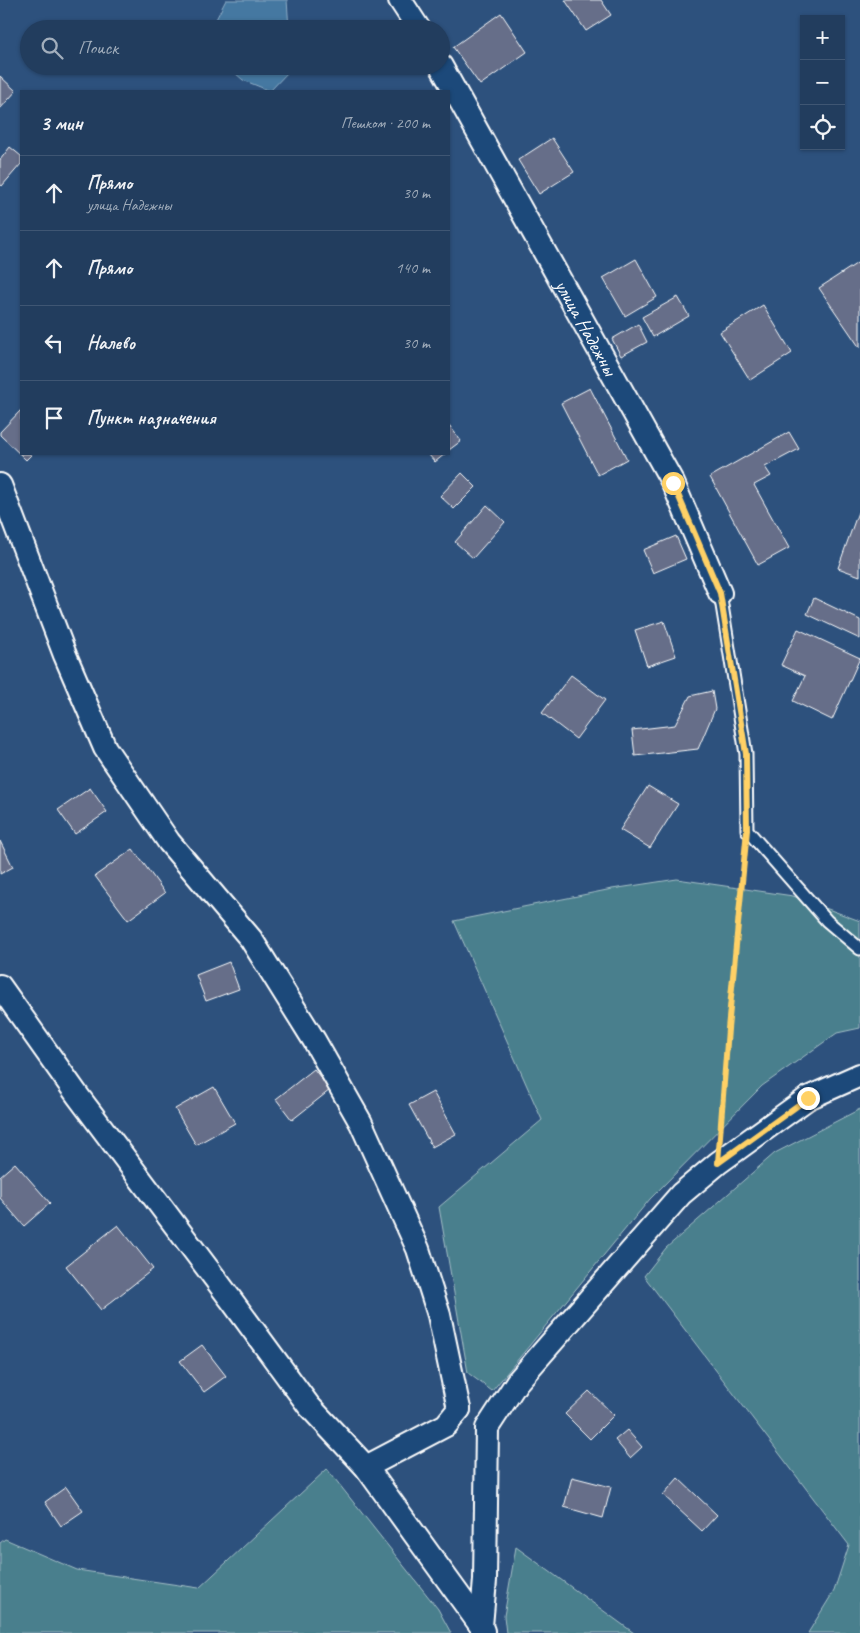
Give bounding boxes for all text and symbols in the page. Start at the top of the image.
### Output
map controls [800,15,845,150]
button: + [800,15,845,60]
search box [20,20,450,75]
icon: search [38,34,66,62]
text: Поиск [78,36,118,60]
button: − [800,60,845,105]
button: locate [800,105,845,150]
text: 3 мин [40,110,83,136]
text: Пешком · 200 m [341,113,430,133]
text: Прямо [87,171,132,195]
icon: ahead [40,179,68,207]
text: 30 m [403,183,430,203]
text: улица Надежны [87,195,172,215]
icon: ahead [40,254,68,282]
text: Прямо [87,256,132,280]
text: 140 m [396,258,430,278]
street label: улица Надежны [549,274,624,381]
icon: left [40,329,68,357]
text: Налево [87,331,135,355]
text: 30 m [403,333,430,353]
icon: arrive [40,404,68,432]
text: Пункт назначения [87,406,216,430]
route start [662,472,685,495]
route end [797,1087,820,1110]

